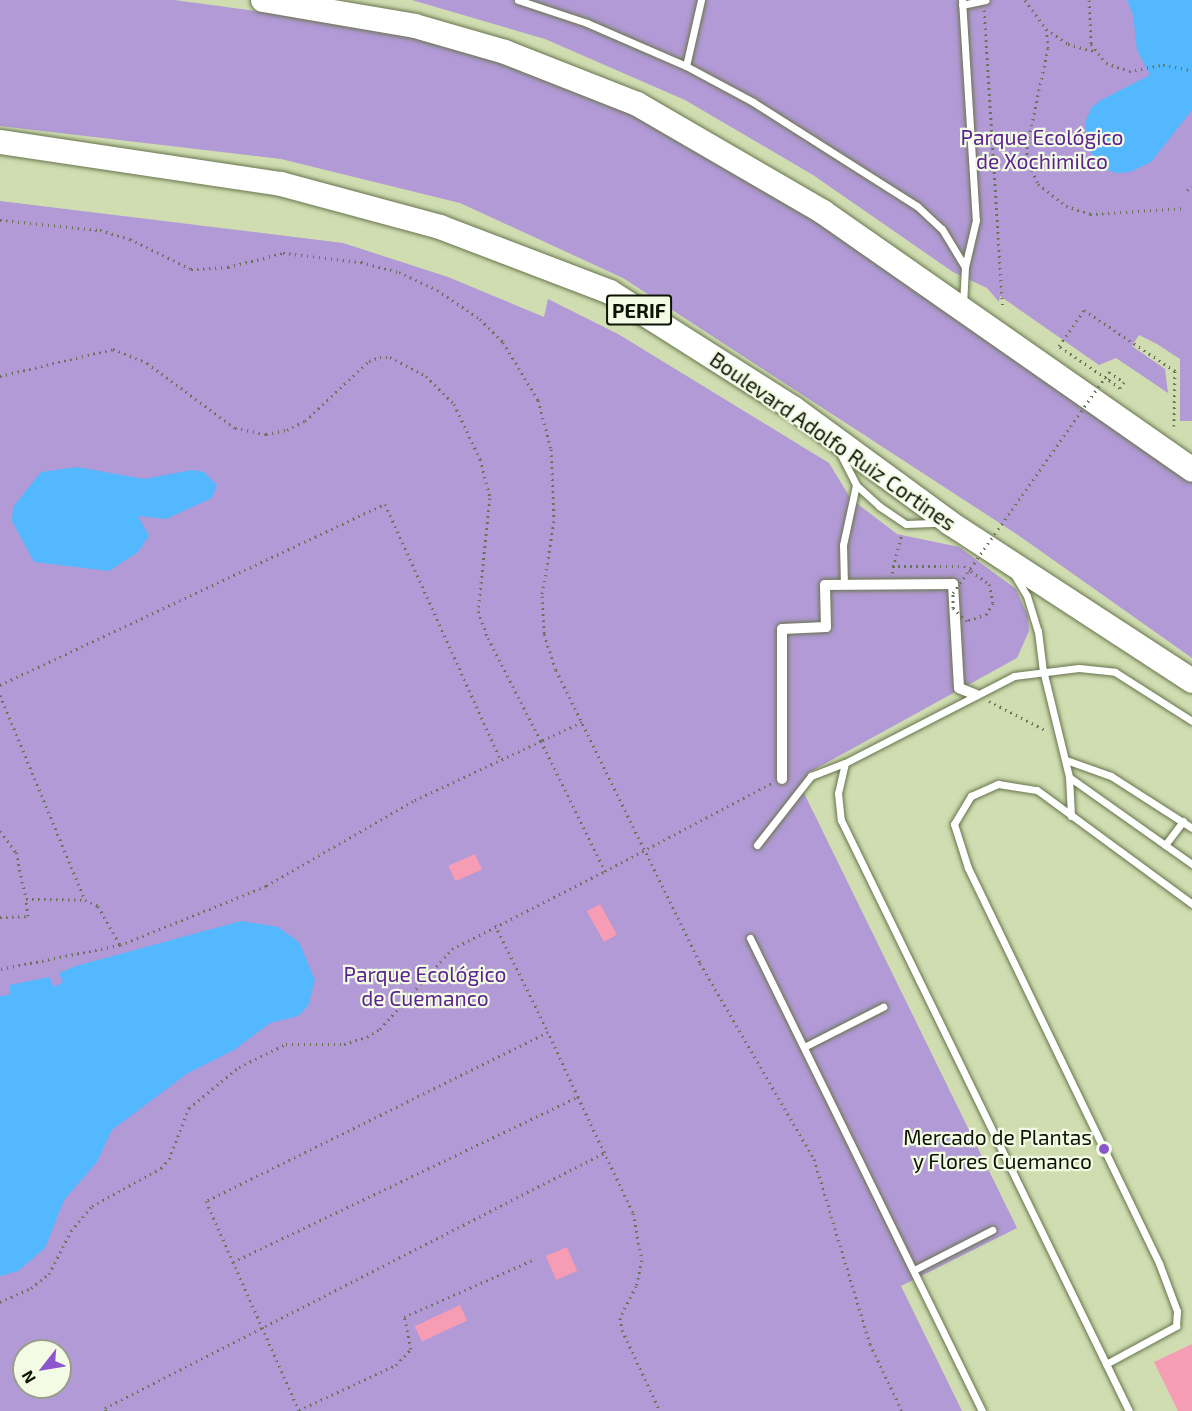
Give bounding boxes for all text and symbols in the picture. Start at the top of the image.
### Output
park label: Parque Ecológico de Xochimilco [961,124,1123,174]
road number: PERIF [606,293,672,327]
street label: Boulevard Adolfo Ruiz Cortines [705,346,961,536]
park label: Parque Ecológico de Cuemanco [344,961,506,1011]
place label: Mercado de Plantas y Flores Cuemanco [903,1124,1092,1174]
marker: Mercado de Plantas y Flores Cuemanco [1097,1142,1111,1156]
north arrow [12,1339,72,1399]
text: N [17,1368,39,1387]

